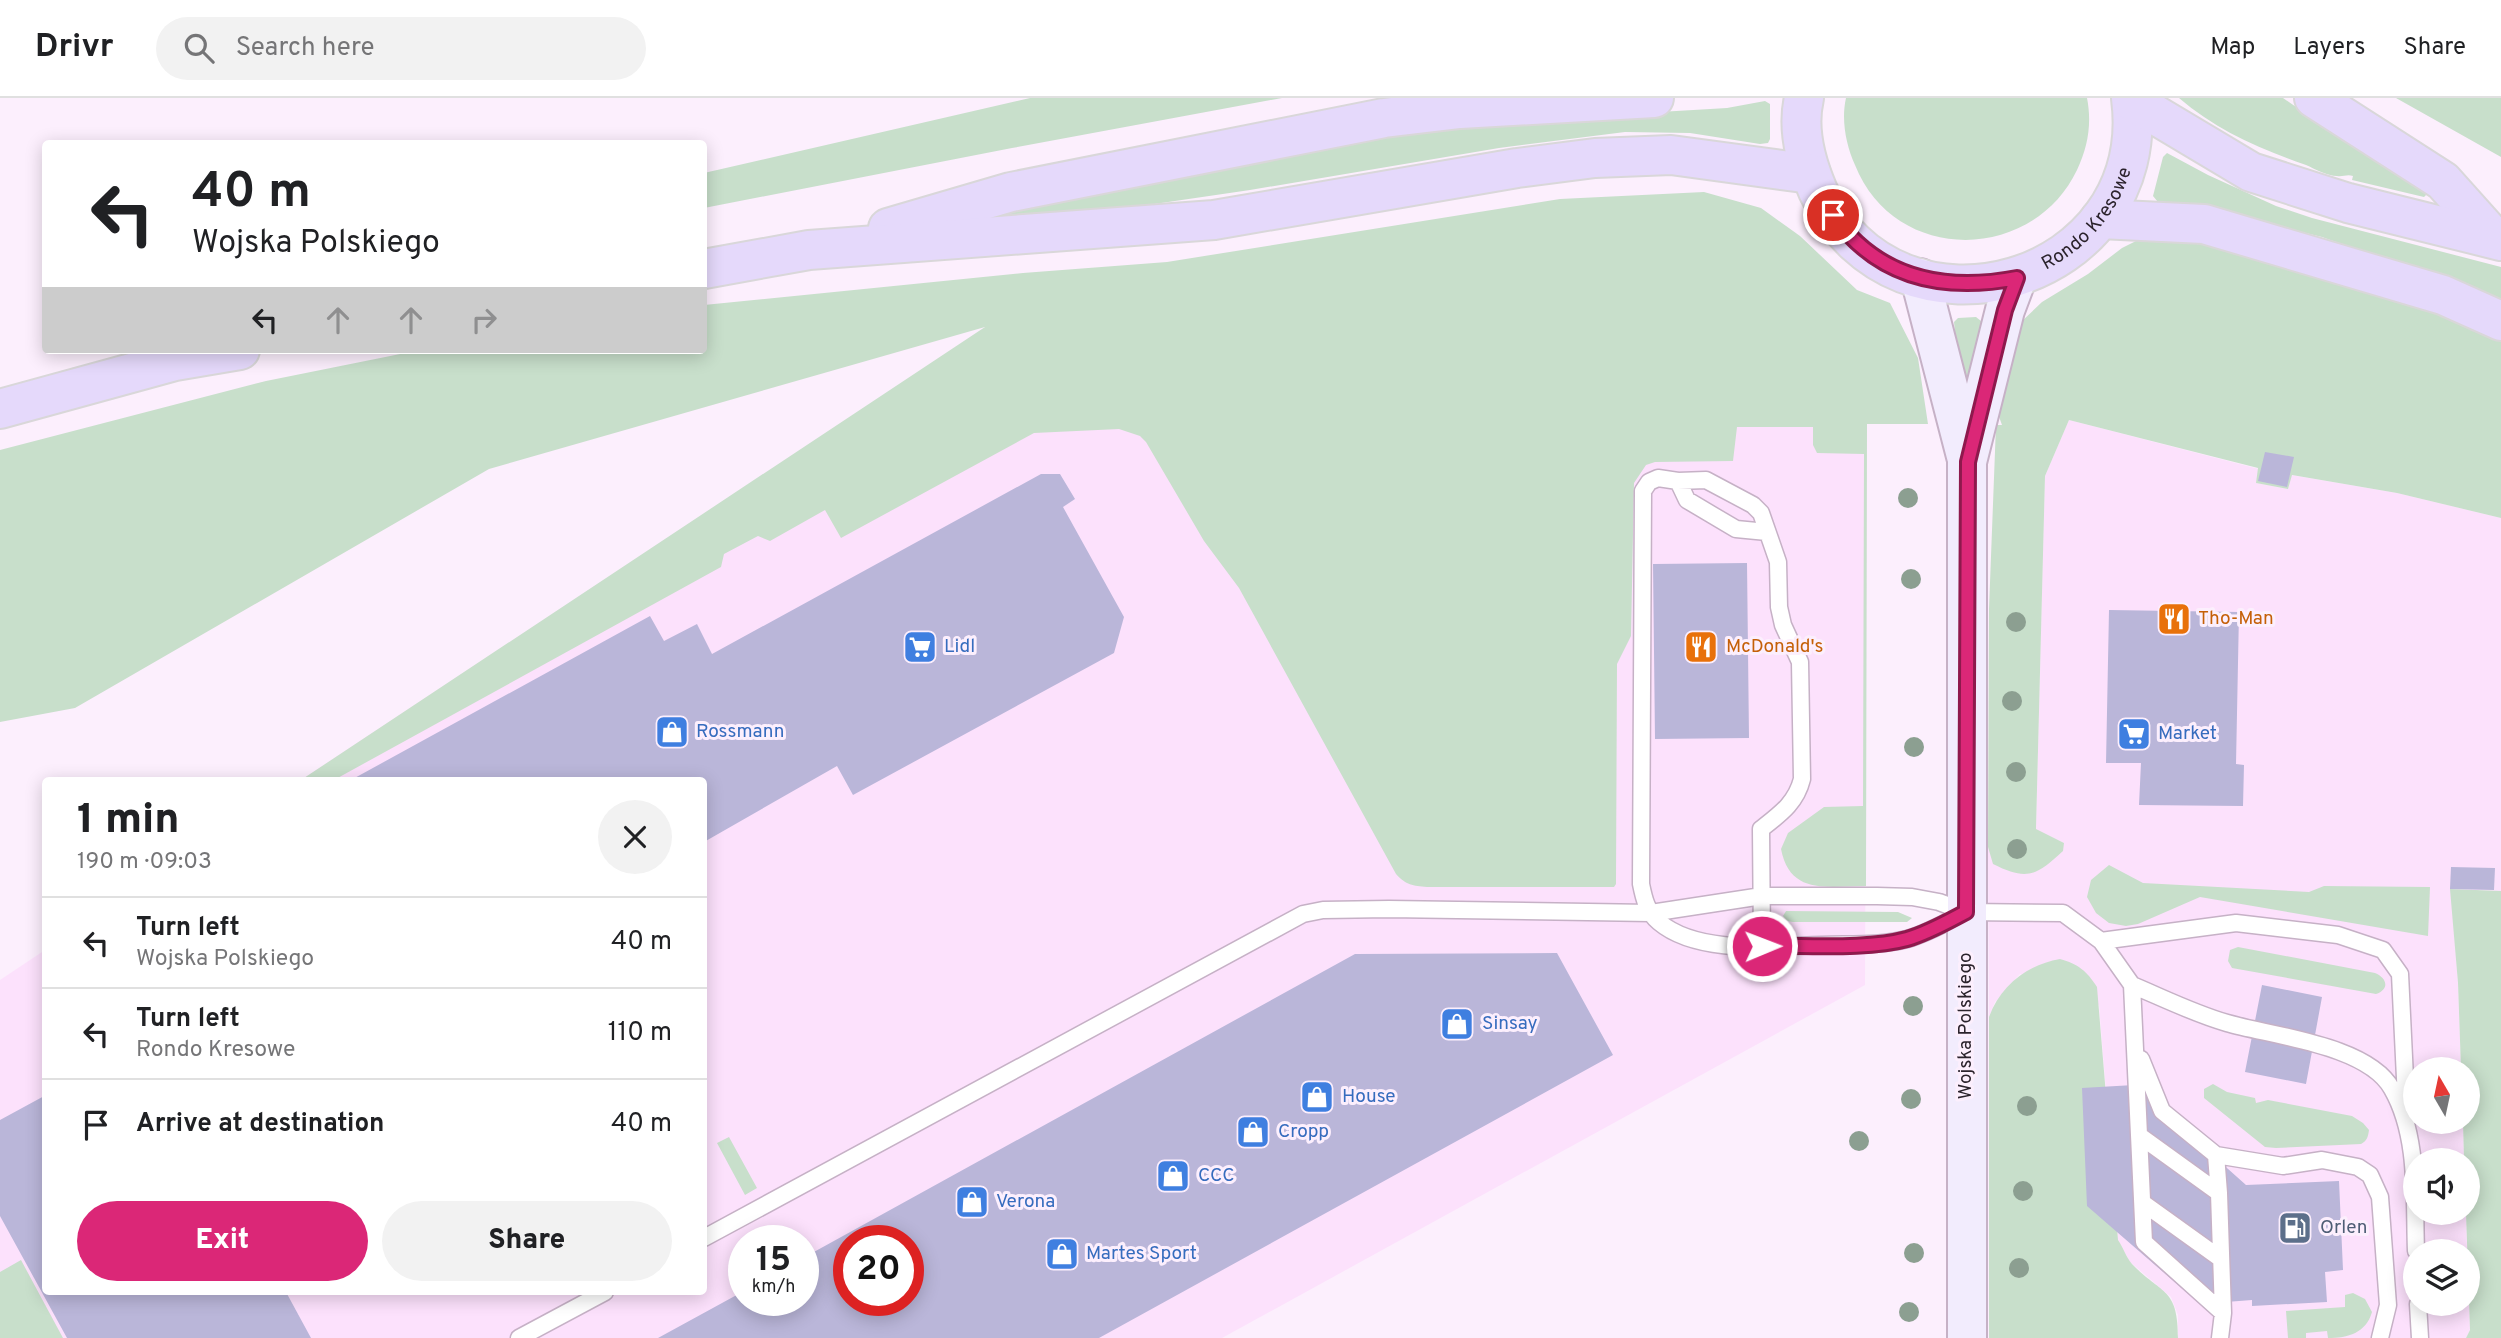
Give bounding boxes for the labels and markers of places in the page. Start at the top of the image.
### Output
pin [1803,185,1863,245]
restaurant icon: Tho-Man [2155,600,2193,638]
place label: Tho-Man [2198,607,2274,631]
supermarket icon: Lidl [901,628,939,666]
restaurant icon: McDonald's [1682,628,1720,666]
place label: Lidl [944,635,975,659]
place label: McDonald's [1726,635,1824,659]
shop icon: Rossmann [653,713,691,751]
supermarket icon: Market [2115,715,2153,753]
place label: Rossmann [696,720,784,744]
place label: Market [2158,722,2217,746]
shop icon: Sinsay [1438,1005,1476,1043]
place label: Sinsay [1482,1012,1538,1036]
shop icon: House [1298,1078,1336,1116]
place label: House [1342,1085,1396,1109]
shop icon: Cropp [1234,1113,1272,1151]
place label: Cropp [1278,1120,1329,1144]
shop icon: CCC [1154,1157,1192,1195]
place label: CCC [1198,1164,1235,1188]
shop icon: Verona [953,1183,991,1221]
place label: Verona [996,1190,1055,1214]
fuel station icon: Orlen [2276,1209,2314,1247]
place label: Orlen [2320,1216,2367,1240]
shop icon: Martes Sport [1043,1235,1081,1273]
place label: Martes Sport [1086,1242,1197,1266]

